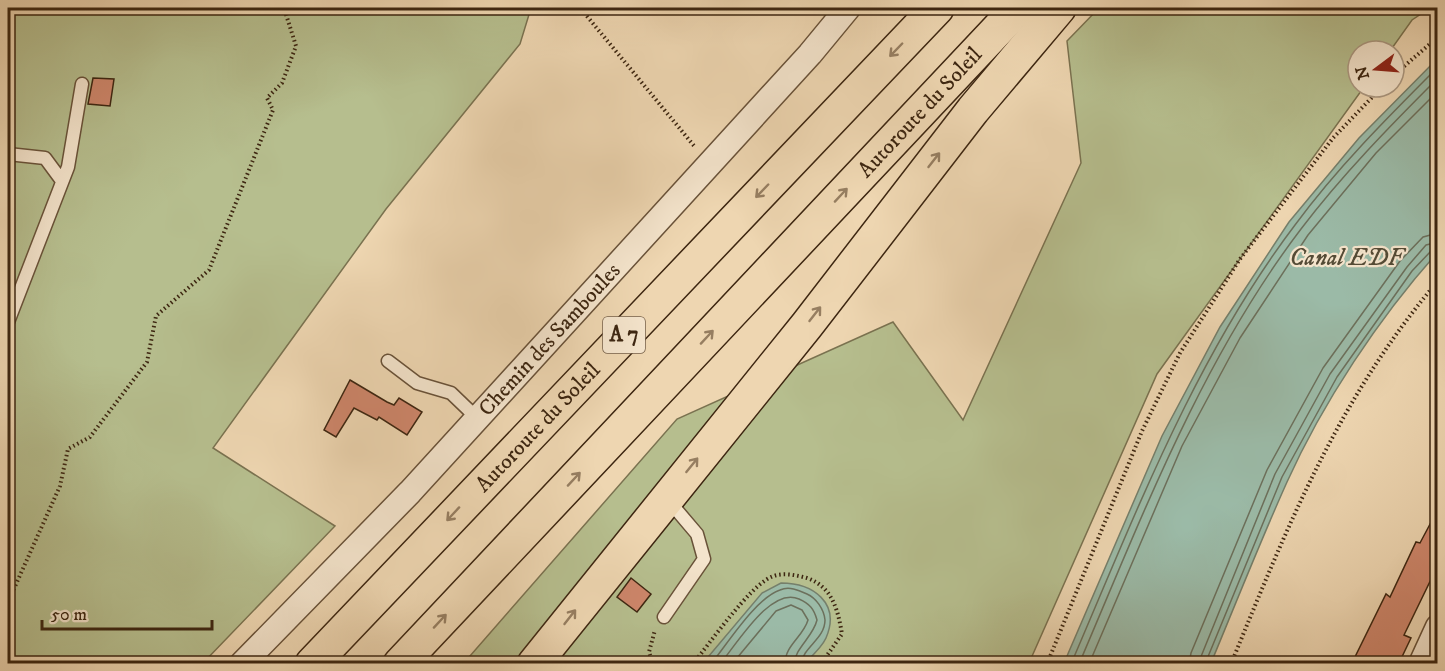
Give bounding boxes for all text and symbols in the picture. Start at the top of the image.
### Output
north arrow [1346,39,1406,99]
street label: Autoroute du Soleil [852,41,988,183]
one-way arrow [889,42,904,57]
text: N [1351,64,1374,82]
one-way arrow [928,152,941,168]
one-way arrow [754,183,769,198]
one-way arrow [834,187,848,202]
water label: Canal EDF [1289,243,1407,273]
street label: Chemin des Samboules [473,257,626,422]
one-way arrow [809,307,822,323]
road number: A 7 [603,317,645,353]
one-way arrow [700,329,715,344]
street label: Autoroute du Soleil [469,356,606,498]
one-way arrow [685,458,698,474]
one-way arrow [566,471,581,486]
one-way arrow [446,506,460,521]
scale bar [42,593,212,631]
text: 50 m [51,604,87,626]
one-way arrow [563,610,576,626]
one-way arrow [433,613,447,628]

